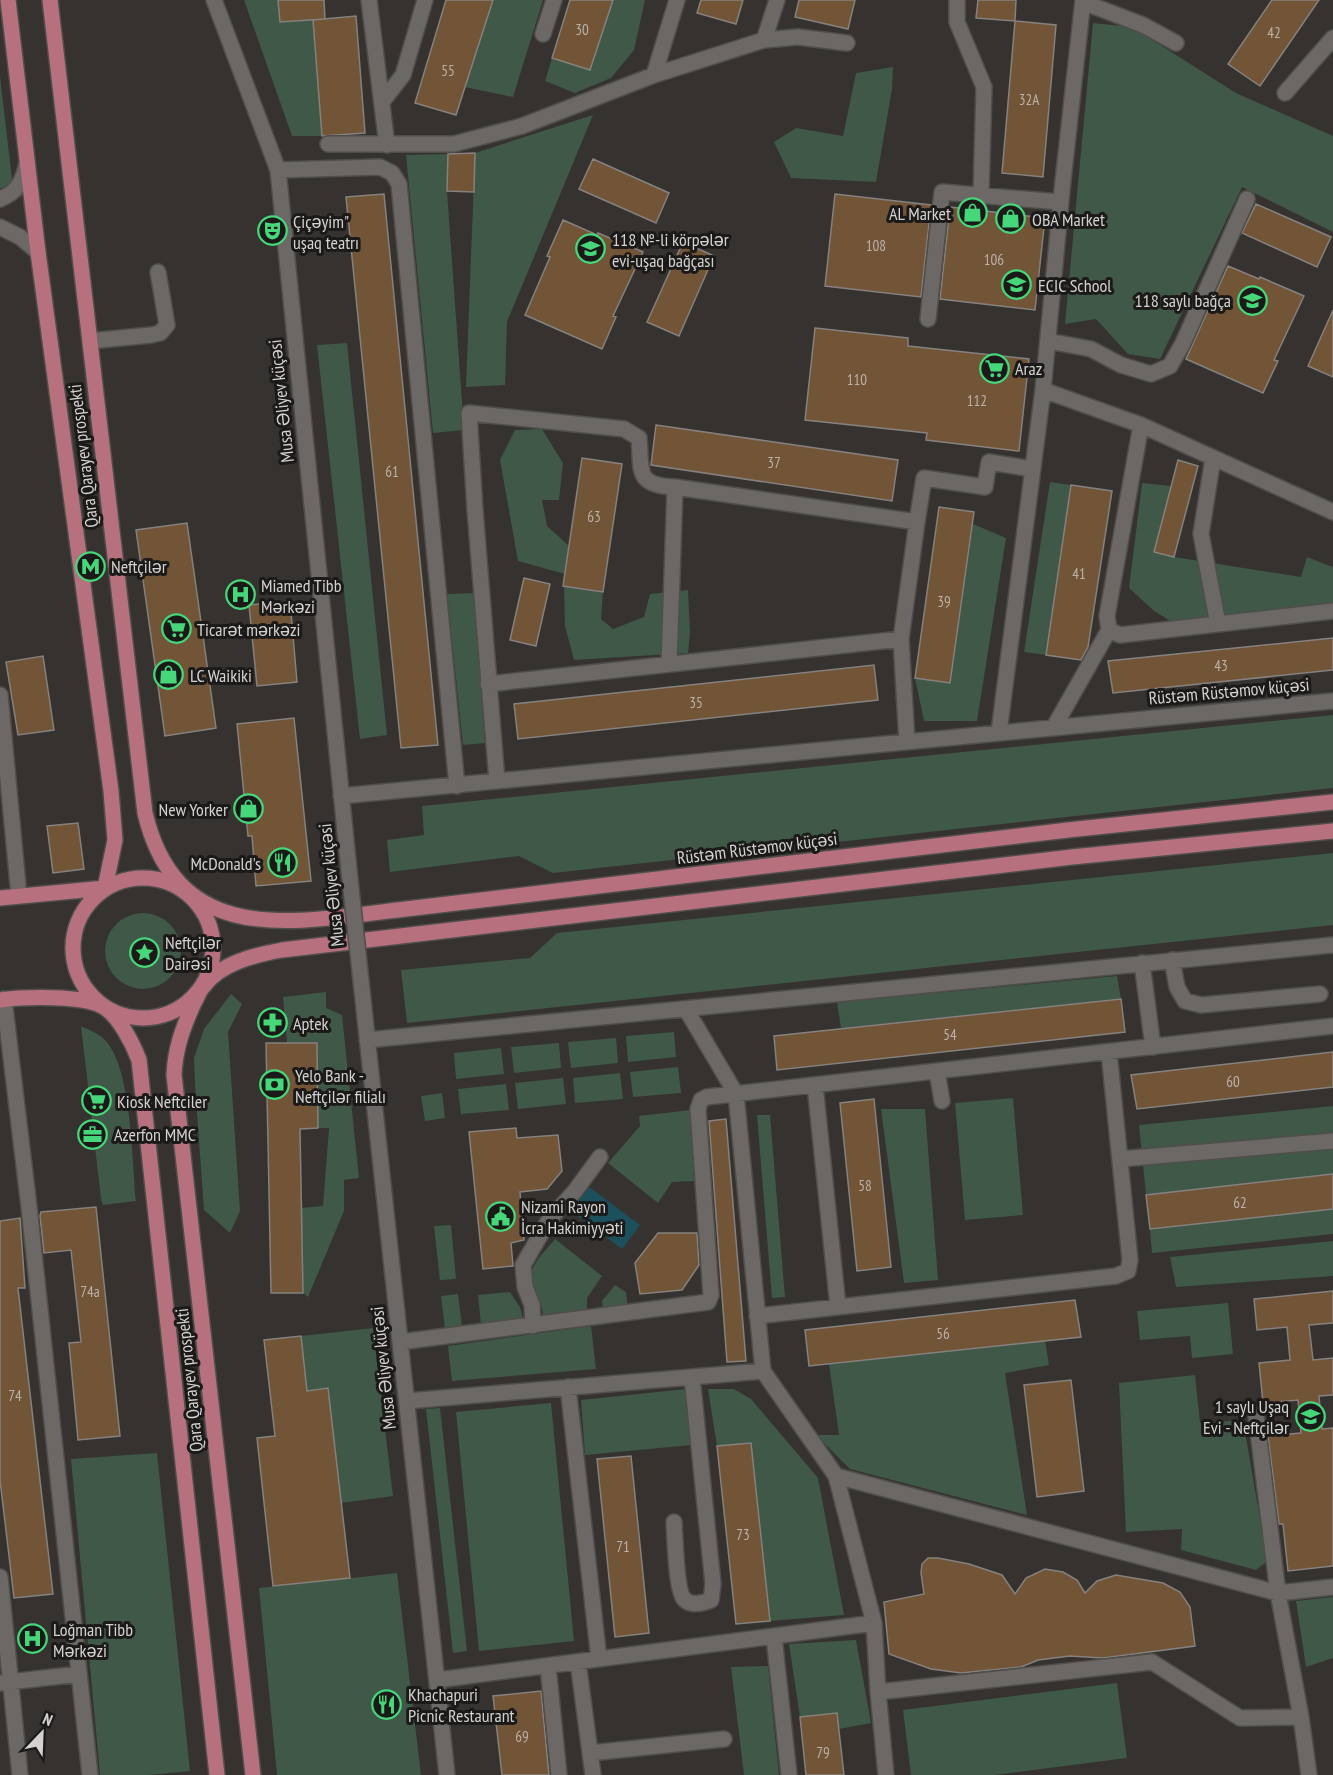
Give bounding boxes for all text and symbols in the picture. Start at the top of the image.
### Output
house number: 30 [575,20,589,39]
house number: 42 [1267,23,1281,42]
house number: 55 [441,61,455,80]
house number: 32A [1019,90,1040,109]
shop icon: AL Market [956,197,988,229]
place label: AL Market [889,202,951,225]
shop icon: OBA Market [995,203,1027,235]
place label: OBA Market [1032,208,1105,231]
place label: Çiçəyim" uşaq teatrı [293,210,359,254]
theatre icon: Çiçəyim" uşaq teatrı [256,215,288,247]
place label: 118 №-li körpələr evi-uşaq bağçası [612,228,729,272]
school or university icon: 118 №-li körpələr evi-uşaq bağçası [575,233,607,265]
house number: 108 [866,236,886,255]
house number: 106 [984,250,1004,269]
school or university icon: ECIC School [1001,269,1033,301]
place label: ECIC School [1038,274,1112,297]
school or university icon: 118 saylı bağça [1236,284,1268,316]
place label: 118 saylı bağça [1135,289,1231,312]
street label: Musa Əliyev küçəsi [263,338,299,464]
supermarket icon: Araz [978,352,1010,384]
place label: Araz [1015,357,1042,380]
house number: 110 [847,370,867,389]
street label: Qara Qarayev prospekti [63,383,103,529]
house number: 112 [967,391,987,410]
house number: 37 [767,453,781,472]
house number: 61 [385,462,399,481]
house number: 63 [587,507,601,526]
metro station icon: Neftçilər [74,550,106,582]
place label: Neftçilər [111,555,167,578]
house number: 41 [1072,564,1086,583]
place label: Miamed Tibb Mərkəzi [261,574,342,618]
hospital icon: Miamed Tibb Mərkəzi [224,579,256,611]
house number: 39 [937,592,951,611]
supermarket icon: Ticarət mərkəzi [160,613,192,645]
place label: Ticarət mərkəzi [197,618,300,641]
house number: 43 [1214,656,1228,675]
shop icon: LC Waikiki [153,659,185,691]
place label: LC Waikiki [190,664,252,687]
street label: Rüstəm Rüstəmov küçəsi [1148,673,1310,709]
house number: 35 [689,693,703,712]
shop icon: New Yorker [233,793,265,825]
place label: New Yorker [159,798,228,821]
street label: Musa Əliyev küçəsi [313,822,349,948]
street label: Rüstəm Rüstəmov küçəsi [676,827,838,869]
restaurant icon: McDonald's [266,847,298,879]
place label: McDonald's [190,852,261,875]
place label: Neftçilər Dairəsi [165,931,221,975]
place icon: Neftçilər Dairəsi [128,936,160,968]
pharmacy icon: Aptek [256,1007,288,1039]
place label: Aptek [293,1012,329,1035]
house number: 54 [943,1025,957,1044]
place label: Yelo Bank - Neftçilər filialı [295,1064,386,1108]
bank icon: Yelo Bank - Neftçilər filialı [258,1069,290,1101]
house number: 60 [1226,1072,1240,1091]
supermarket icon: Kiosk Neftciler [80,1085,112,1117]
place label: Kiosk Neftciler [117,1090,207,1113]
office icon: Azerfon MMC [77,1118,109,1150]
place label: Azerfon MMC [114,1123,196,1146]
house number: 58 [858,1176,872,1195]
house number: 62 [1233,1193,1247,1212]
place label: Nizami Rayon İcra Hakimiyyəti [521,1195,624,1239]
public building icon: Nizami Rayon İcra Hakimiyyəti [484,1200,516,1232]
house number: 74a [80,1282,100,1301]
street label: Musa Əliyev küçəsi [365,1305,401,1431]
street label: Qara Qarayev prospekti [170,1307,208,1453]
house number: 56 [936,1324,950,1343]
house number: 74 [8,1386,22,1405]
place label: 1 saylı Uşaq Evi - Neftçilər [1203,1395,1289,1439]
school or university icon: 1 saylı Uşaq Evi - Neftçilər [1294,1400,1326,1432]
house number: 73 [736,1525,750,1544]
house number: 71 [616,1537,630,1556]
place label: Loğman Tibb Mərkəzi [53,1618,133,1662]
hospital icon: Loğman Tibb Mərkəzi [16,1623,48,1655]
place label: Khachapuri Picnic Restaurant [408,1683,515,1727]
restaurant icon: Khachapuri Picnic Restaurant [371,1688,403,1720]
north arrow [12,1703,72,1763]
text: N [40,1708,56,1730]
house number: 69 [515,1727,529,1746]
house number: 79 [816,1743,830,1762]

